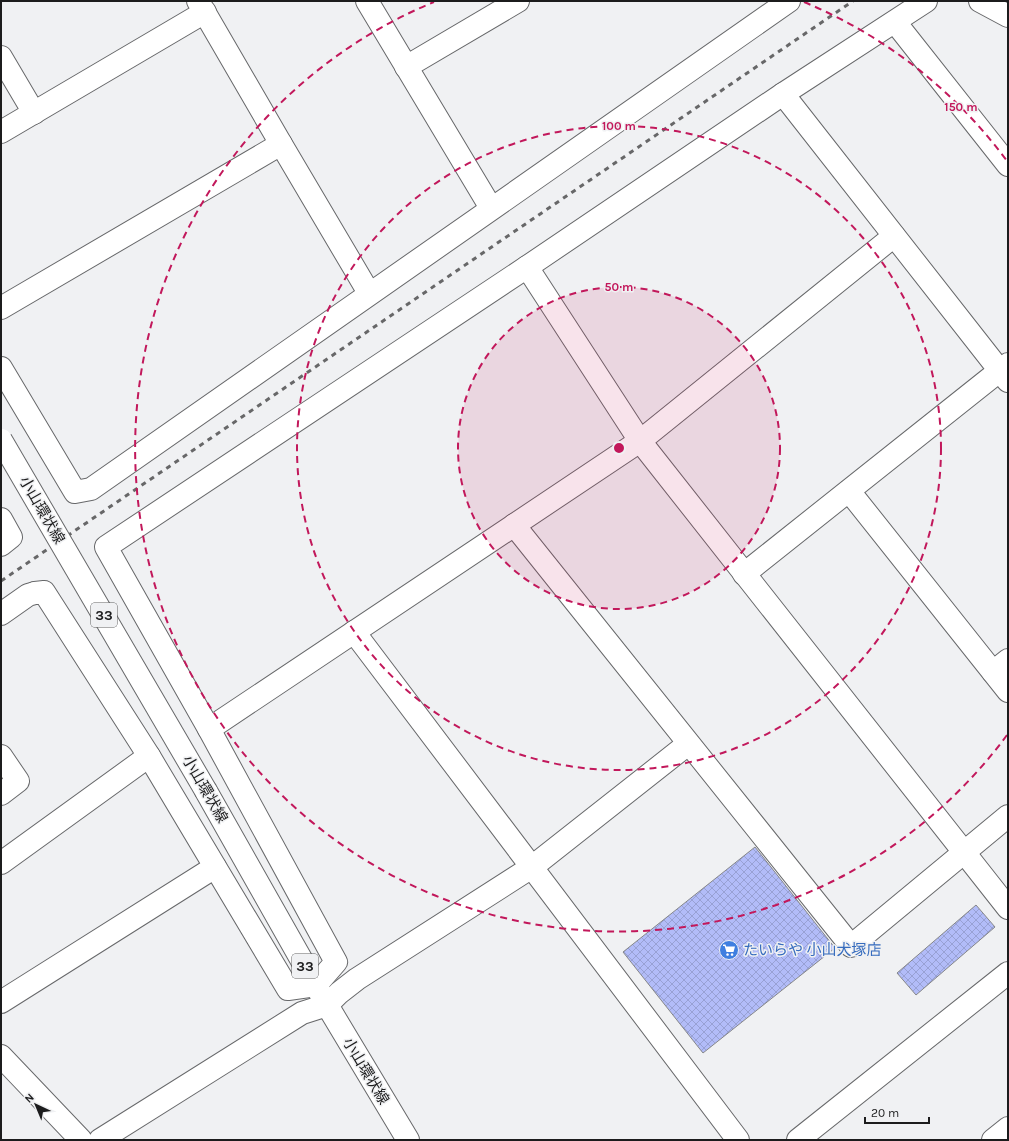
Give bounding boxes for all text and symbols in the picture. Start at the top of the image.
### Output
text: 150 m [944,100,978,114]
text: 100 m [602,119,636,133]
text: 50 m [605,280,634,294]
centre of rings [612,441,626,455]
street label: 小山環状線 [15,473,69,547]
road number: 33 [91,603,117,627]
street label: 小山環状線 [178,752,232,826]
supermarket icon: たいらや 小山犬塚店 [718,939,740,961]
place label: たいらや 小山犬塚店 [743,941,882,959]
road number: 33 [292,954,318,978]
street label: 小山環状線 [339,1034,393,1108]
north arrow [16,1085,56,1125]
text: N [22,1091,37,1106]
scale bar [865,1099,929,1125]
text: 20 m [871,1106,899,1120]

